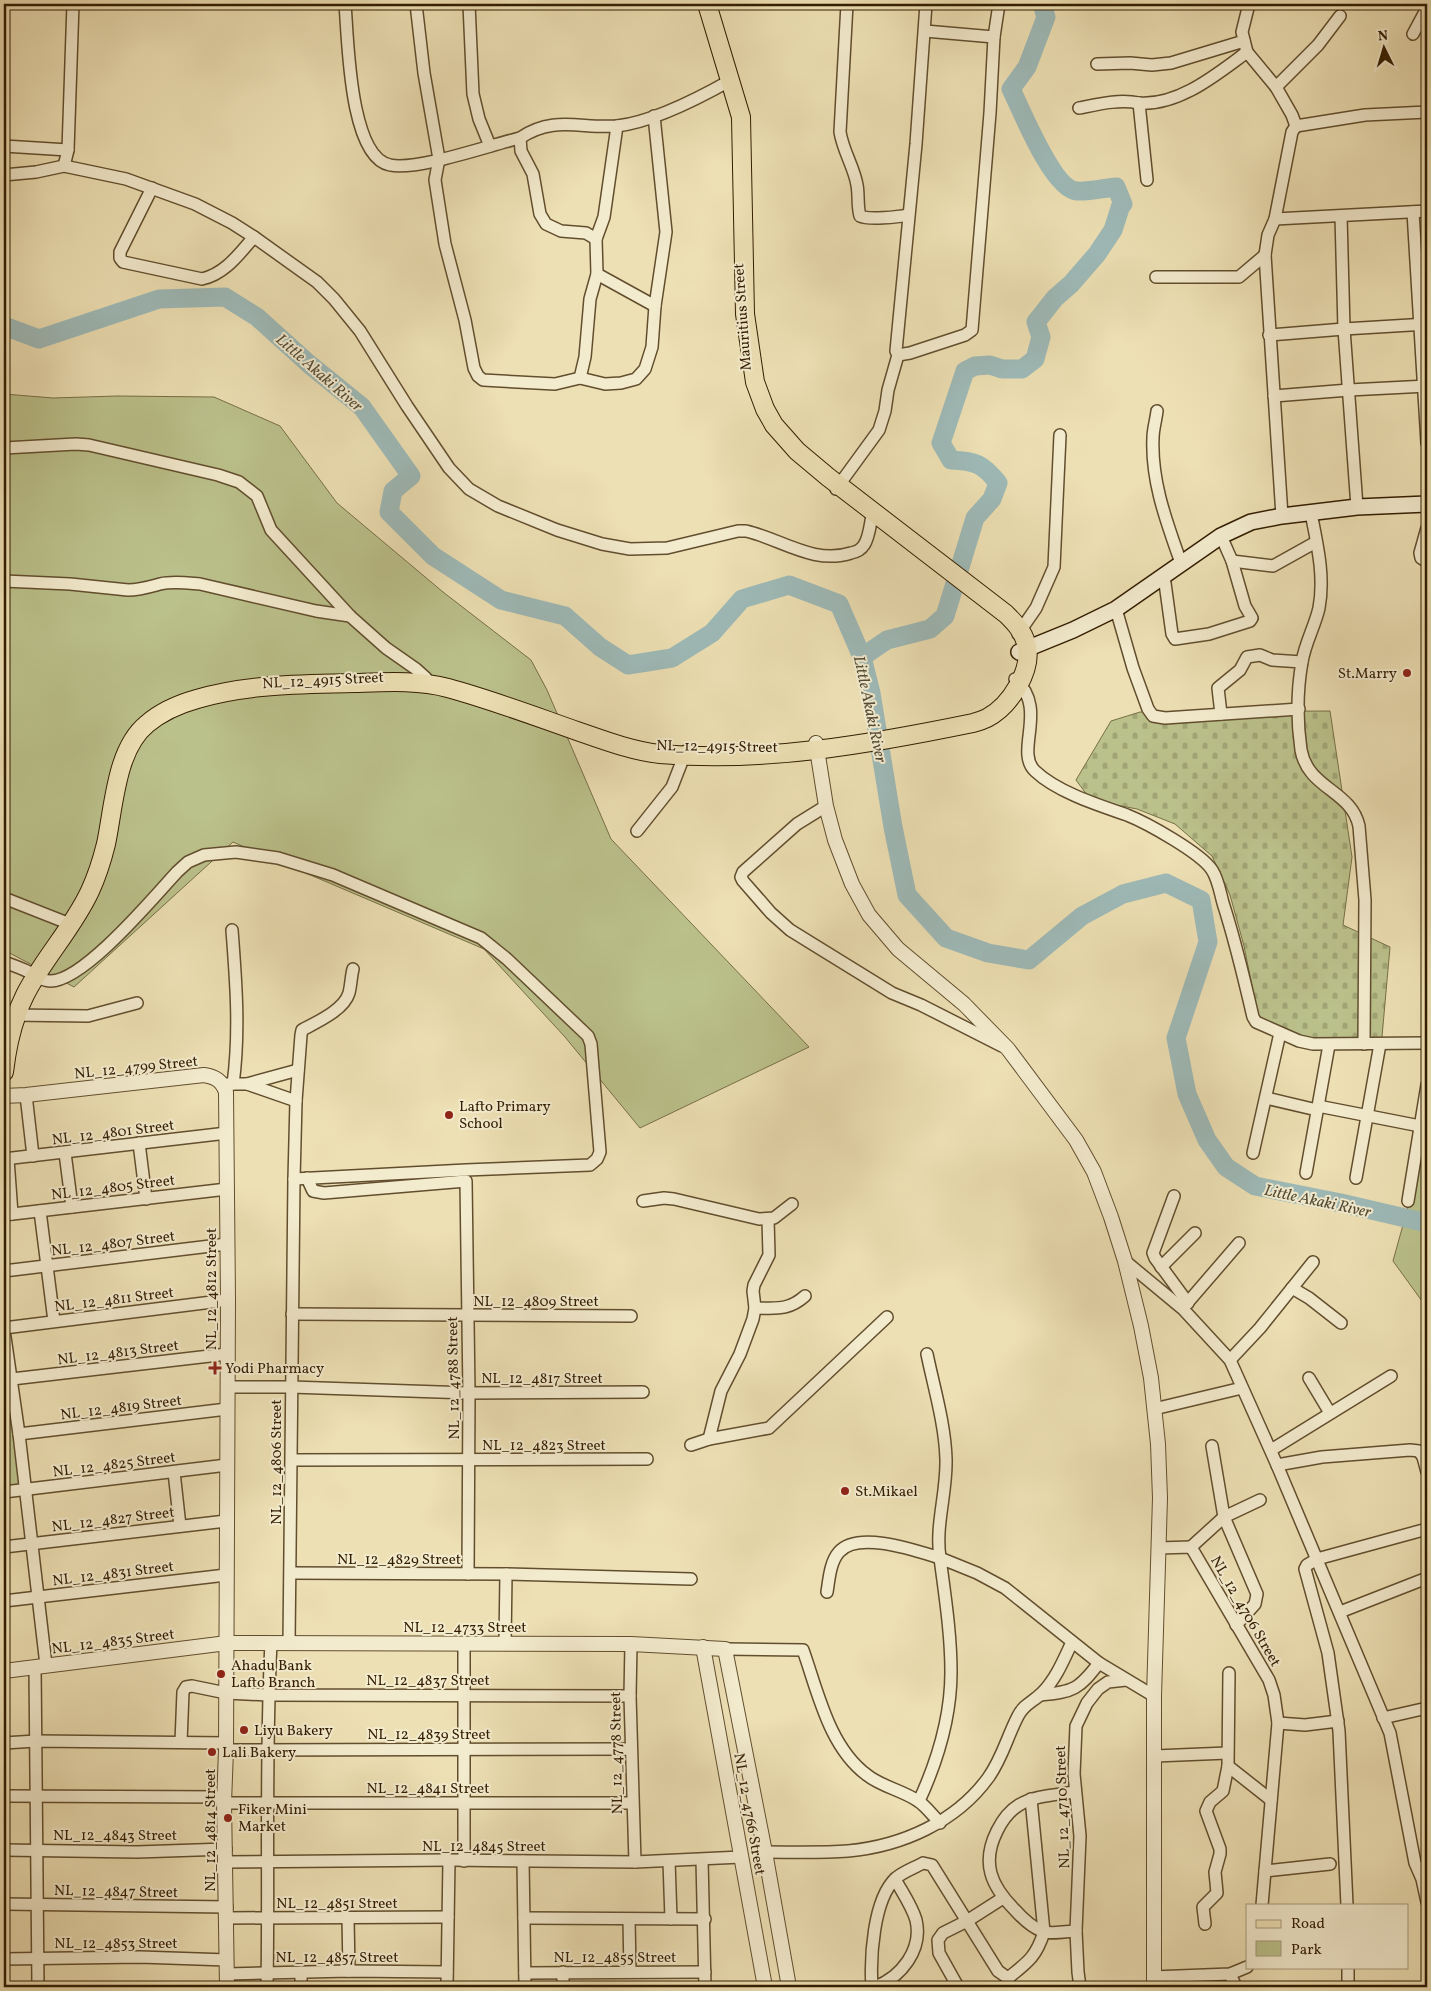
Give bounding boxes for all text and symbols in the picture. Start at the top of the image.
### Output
north arrow [1358,22,1408,72]
text: N [1377,27,1389,46]
street label: Mauritius Street [729,262,758,371]
water label: Little Akaki River [270,330,368,418]
water label: Little Akaki River [847,654,891,766]
place label: St.Marry [1338,664,1397,685]
marker: St.Marry [1401,667,1413,679]
street label: NL_12_4915 Street [262,668,384,695]
street label: NL_12_4915 Street [656,736,778,759]
street label: NL_12_4799 Street [73,1052,199,1085]
place label: Lafto Primary School [459,1097,551,1135]
marker: Lafto Primary School [443,1109,455,1121]
street label: NL_12_4801 Street [51,1116,176,1151]
street label: NL_12_4805 Street [50,1170,176,1207]
water label: Little Akaki River [1262,1180,1374,1224]
street label: NL_12_4807 Street [50,1226,176,1263]
street label: NL_12_4812 Street [202,1228,223,1350]
street label: NL_12_4811 Street [53,1283,175,1318]
street label: NL_12_4809 Street [473,1292,599,1313]
street label: NL_12_4788 Street [443,1316,466,1440]
street label: NL_12_4813 Street [56,1336,180,1371]
place label: Yodi Pharmacy [225,1359,324,1380]
marker: Yodi Pharmacy [209,1362,221,1374]
street label: NL_12_4817 Street [481,1369,603,1390]
street label: NL_12_4819 Street [59,1391,183,1426]
street label: NL_12_4806 Street [267,1399,288,1525]
street label: NL_12_4823 Street [482,1436,606,1457]
street label: NL_12_4825 Street [51,1448,177,1483]
place label: St.Mikael [855,1482,918,1503]
marker: St.Mikael [839,1485,851,1497]
street label: NL_12_4827 Street [51,1503,176,1538]
street label: NL_12_4829 Street [337,1550,461,1571]
street label: NL_12_4706 Street [1204,1553,1285,1671]
street label: NL_12_4831 Street [51,1557,175,1592]
street label: NL_12_4733 Street [403,1618,527,1639]
street label: NL_12_4835 Street [51,1625,176,1660]
place label: Ahadu Bank Lafto Branch [231,1656,315,1694]
marker: Ahadu Bank Lafto Branch [215,1668,227,1680]
street label: NL_12_4837 Street [366,1671,490,1692]
street label: NL_12_4778 Street [606,1691,629,1815]
place label: Liyu Bakery [254,1721,333,1742]
marker: Liyu Bakery [238,1724,250,1736]
street label: NL_12_4839 Street [367,1725,491,1746]
place label: Lali Bakery [222,1743,296,1764]
street label: NL_12_4710 Street [1051,1745,1076,1869]
marker: Lali Bakery [206,1746,218,1758]
street label: NL_12_4766 Street [727,1752,770,1877]
street label: NL_12_4814 Street [201,1768,222,1892]
street label: NL_12_4841 Street [367,1779,489,1800]
place label: Fiker Mini Market [238,1800,307,1838]
marker: Fiker Mini Market [222,1812,234,1824]
street label: NL_12_4843 Street [53,1826,177,1847]
street label: NL_12_4845 Street [422,1837,546,1858]
street label: NL_12_4847 Street [54,1881,178,1904]
street label: NL_12_4851 Street [276,1894,398,1915]
legend [1246,1904,1408,1968]
text: Road [1291,1914,1325,1935]
street label: NL_12_4853 Street [54,1934,178,1955]
text: Park [1291,1940,1322,1961]
street label: NL_12_4857 Street [276,1948,398,1969]
street label: NL_12_4855 Street [554,1948,676,1969]

